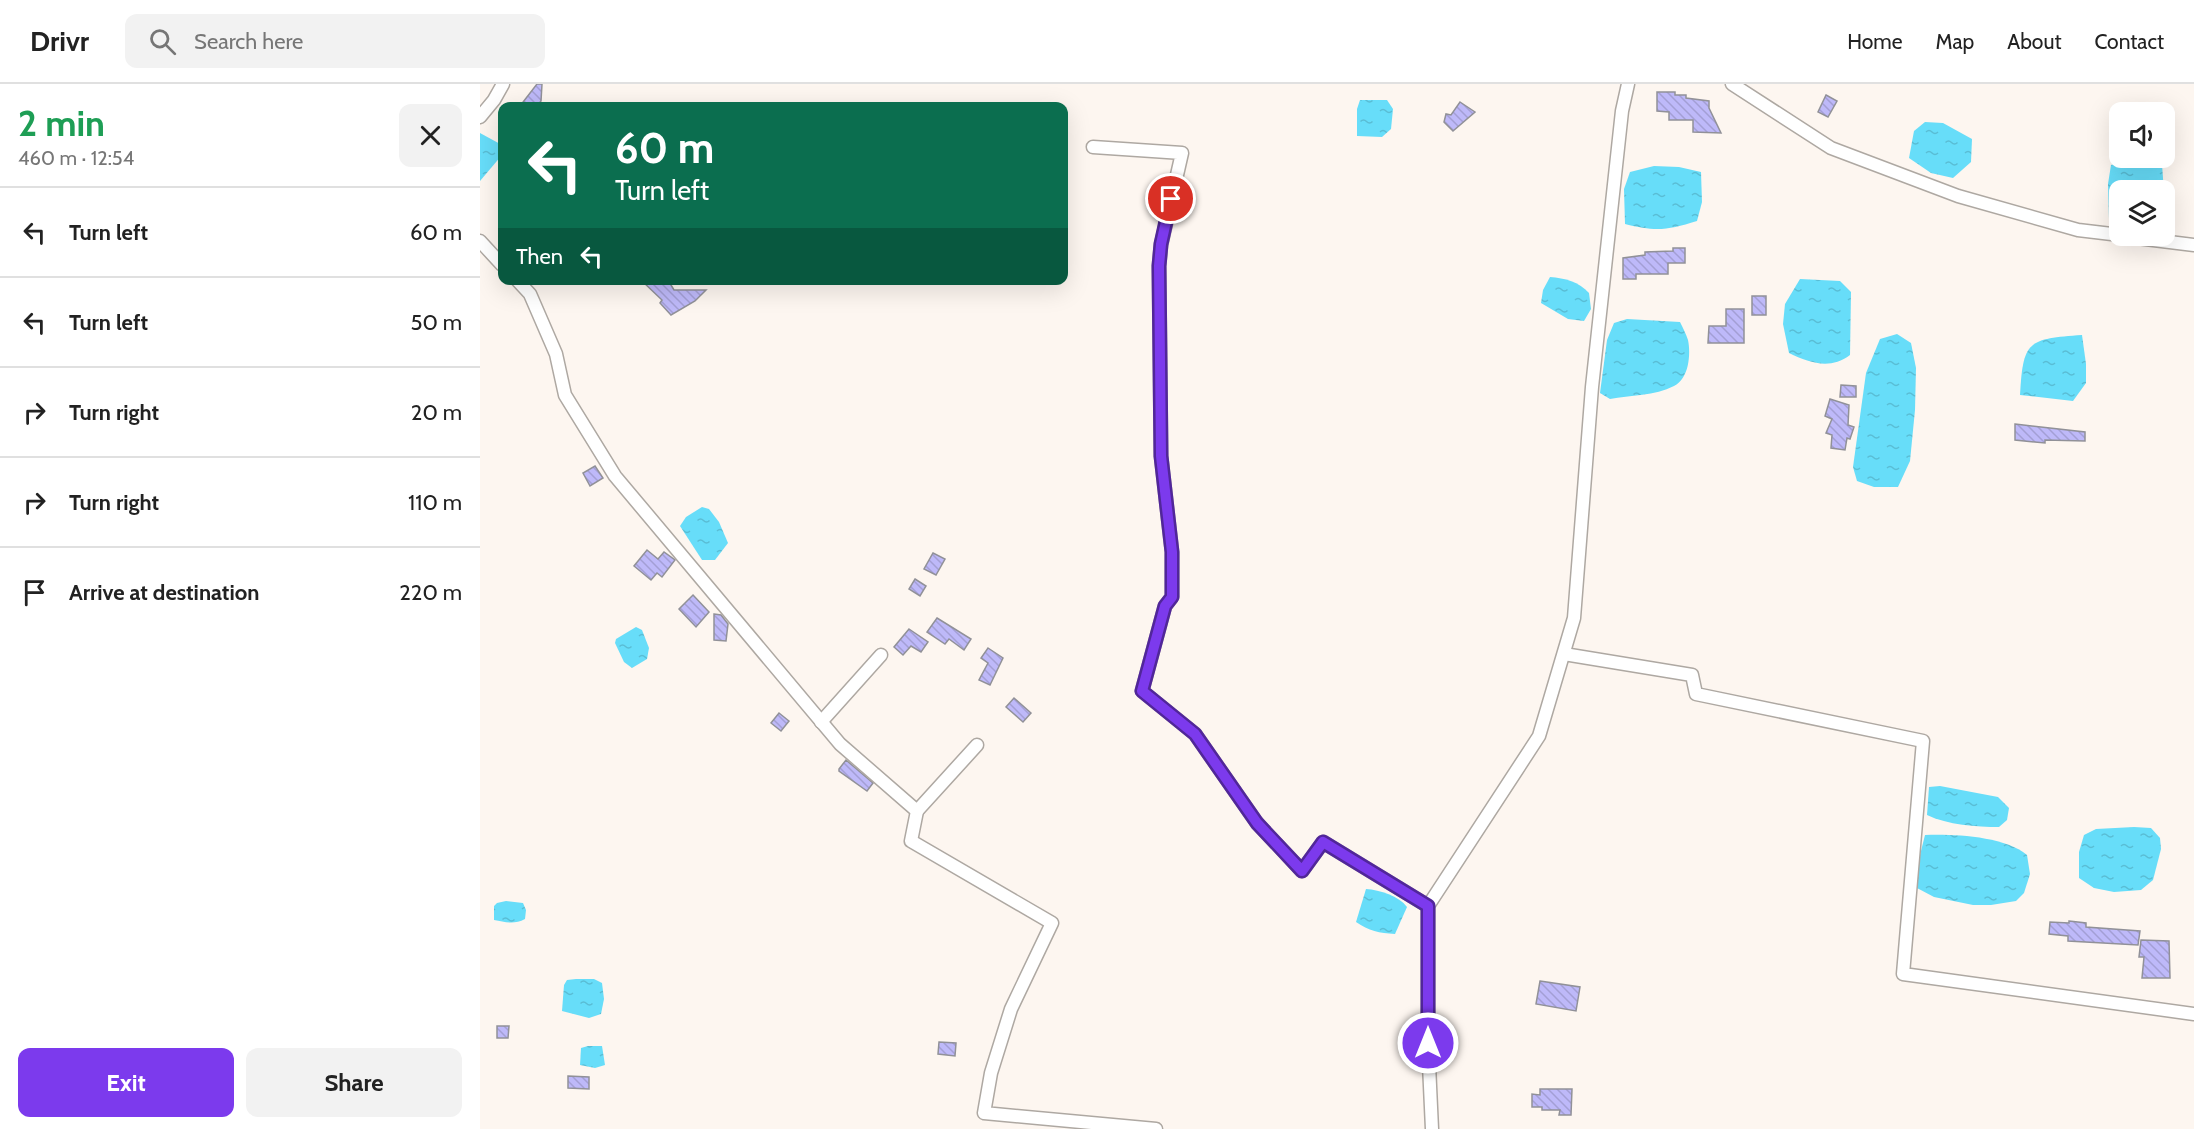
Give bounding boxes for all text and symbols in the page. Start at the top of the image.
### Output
search box [125,14,545,68]
text: Drivr [30,24,89,58]
icon: search [146,25,179,58]
text: Search here [194,28,303,55]
text: Home [1847,29,1903,54]
text: Map [1936,29,1974,54]
text: About [2007,29,2061,54]
text: Contact [2094,29,2164,54]
text: 2 min [18,101,105,145]
map controls [2109,102,2175,246]
button: sound [2109,102,2175,168]
button: close [399,104,462,167]
text: 60 m [615,122,714,174]
icon: left [516,126,594,204]
text: 460 m · 12:54 [18,146,134,170]
pin [1145,173,1196,224]
text: Turn left [615,174,709,207]
button: layers [2109,180,2175,246]
icon: arrive [1154,182,1187,215]
icon: left [18,216,51,249]
text: Turn left [69,219,148,246]
text: 60 m [410,219,462,246]
icon: left [575,240,608,273]
text: Then [516,243,563,270]
icon: left [18,306,51,339]
text: Turn left [69,309,148,336]
text: 50 m [410,309,462,336]
icon: right [18,396,51,429]
text: Turn right [69,399,159,426]
text: 20 m [411,399,462,426]
icon: right [18,486,51,519]
text: Turn right [69,489,159,516]
text: 110 m [408,489,462,516]
icon: arrive [18,576,51,609]
text: Arrive at destination [69,579,259,606]
text: 220 m [399,579,462,606]
position arrow [1396,1011,1460,1075]
button: Exit [18,1048,234,1117]
button: Share [246,1048,462,1117]

